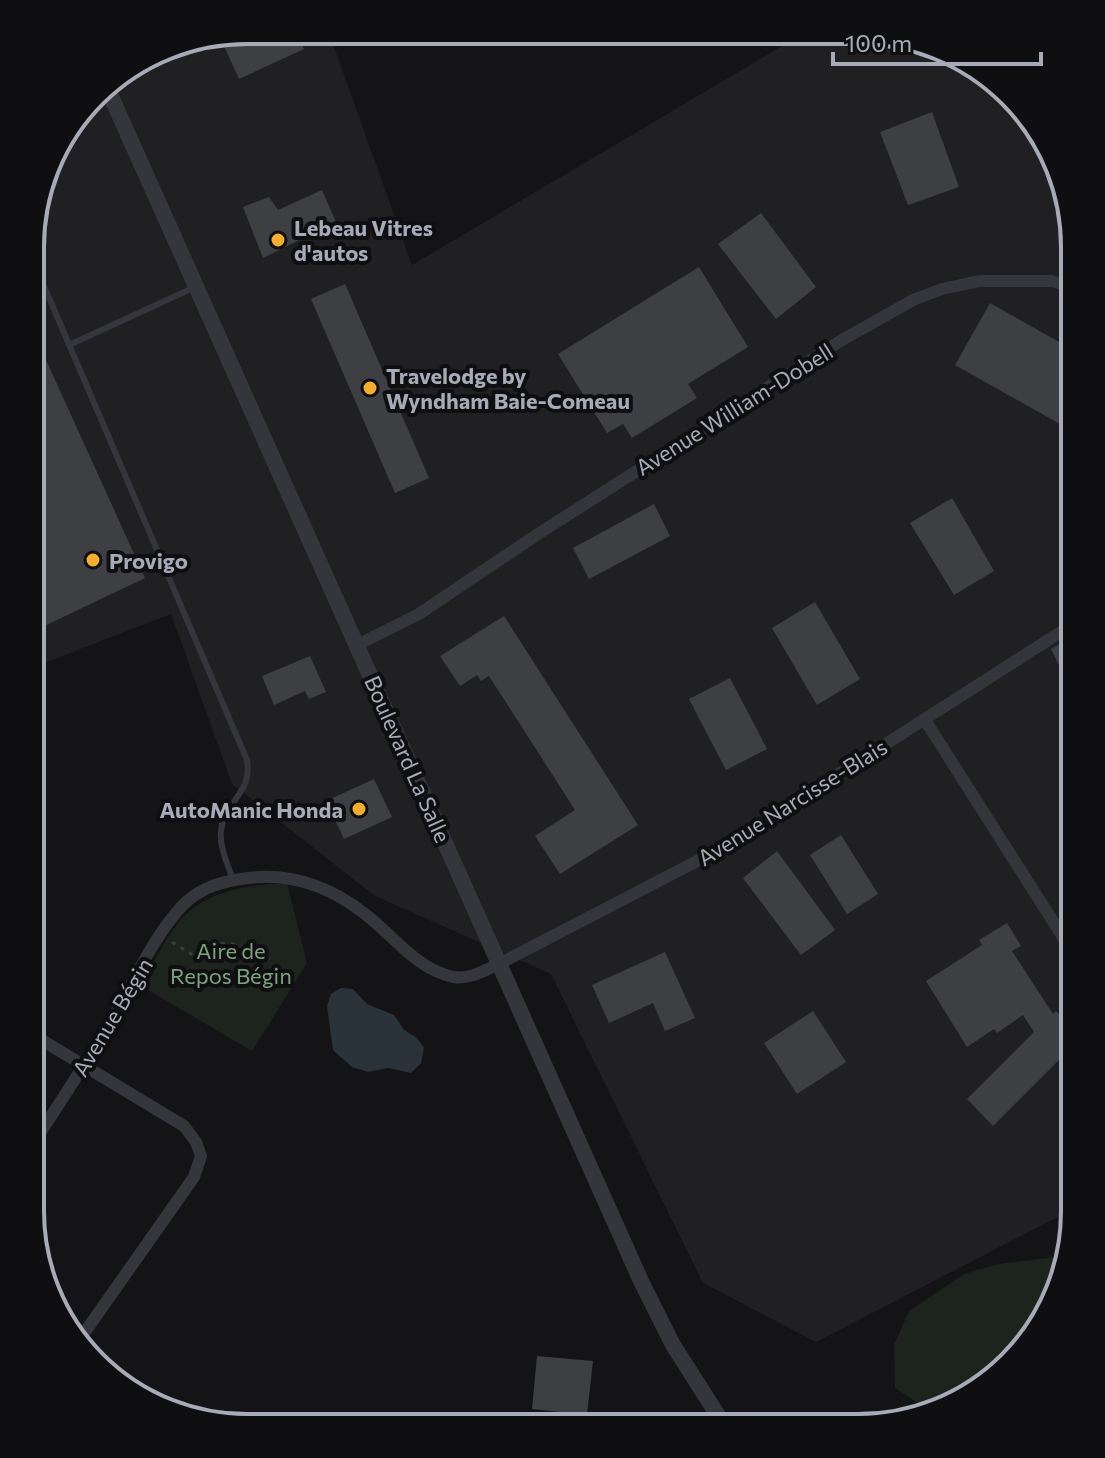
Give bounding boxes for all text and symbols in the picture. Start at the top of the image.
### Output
scale bar [833,16,1041,66]
text: 100 m [845,28,912,57]
place label: Lebeau Vitres d'autos [294,214,433,266]
marker: Lebeau Vitres d'autos [269,231,287,249]
street label: Avenue William-Dobell [630,337,838,481]
place label: Travelodge by Wyndham Baie-Comeau [386,362,630,414]
marker: Travelodge by Wyndham Baie-Comeau [361,379,379,397]
place label: Provigo [109,547,188,574]
marker: Provigo [84,551,102,569]
street label: Boulevard La Salle [359,671,457,847]
street label: Avenue Narcisse-Blais [692,733,892,871]
place label: AutoManic Honda [159,796,343,823]
marker: AutoManic Honda [350,800,368,818]
park label: Aire de Repos Bégin [170,937,292,989]
street label: Avenue Bégin [66,953,158,1081]

